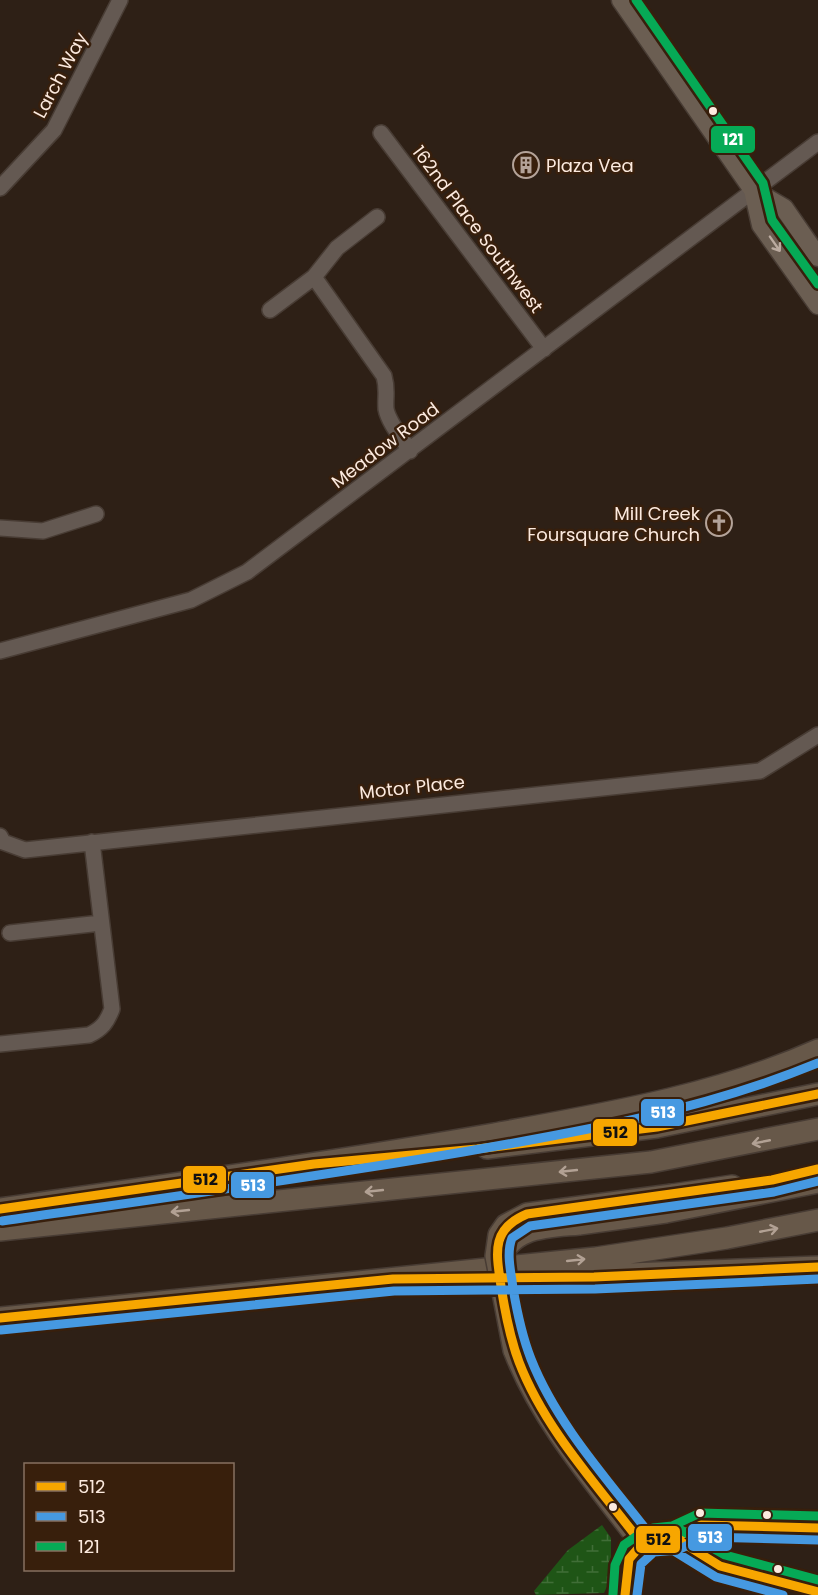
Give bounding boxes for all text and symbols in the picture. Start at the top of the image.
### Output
street label: Larch Way [27,28,93,122]
unlabelled marker [707,105,719,117]
line badge: 121 [710,125,756,154]
text: 121 [722,128,744,151]
street label: 162nd Place Southwest [407,140,549,318]
building icon: Plaza Vea [511,150,541,180]
place label: Plaza Vea [546,153,634,178]
one-way arrow [769,235,781,251]
street label: Meadow Road [326,396,444,494]
place label: Mill Creek Foursquare Church [527,501,701,547]
church icon: Mill Creek Foursquare Church [704,508,734,538]
street label: Motor Place [358,769,466,805]
line badge: 513 [640,1098,685,1127]
text: 513 [650,1101,676,1124]
line badge: 512 [592,1118,638,1147]
text: 512 [602,1121,628,1144]
one-way arrow [752,1137,771,1148]
line badge: 512 [182,1165,227,1194]
one-way arrow [559,1166,579,1177]
text: 512 [192,1168,218,1191]
line badge: 513 [230,1171,275,1199]
text: 513 [240,1174,266,1197]
one-way arrow [365,1186,385,1197]
one-way arrow [171,1206,191,1217]
one-way arrow [758,1224,778,1235]
one-way arrow [566,1254,585,1265]
legend [24,1463,234,1571]
text: 512 [78,1474,105,1499]
unlabelled marker [607,1501,619,1513]
text: 513 [78,1504,106,1529]
unlabelled marker [694,1507,706,1519]
unlabelled marker [761,1509,773,1521]
line badge: 513 [687,1523,733,1552]
line badge: 512 [635,1525,681,1554]
text: 513 [697,1526,723,1549]
text: 512 [645,1528,671,1551]
text: 121 [78,1534,100,1559]
unlabelled marker [772,1563,784,1575]

